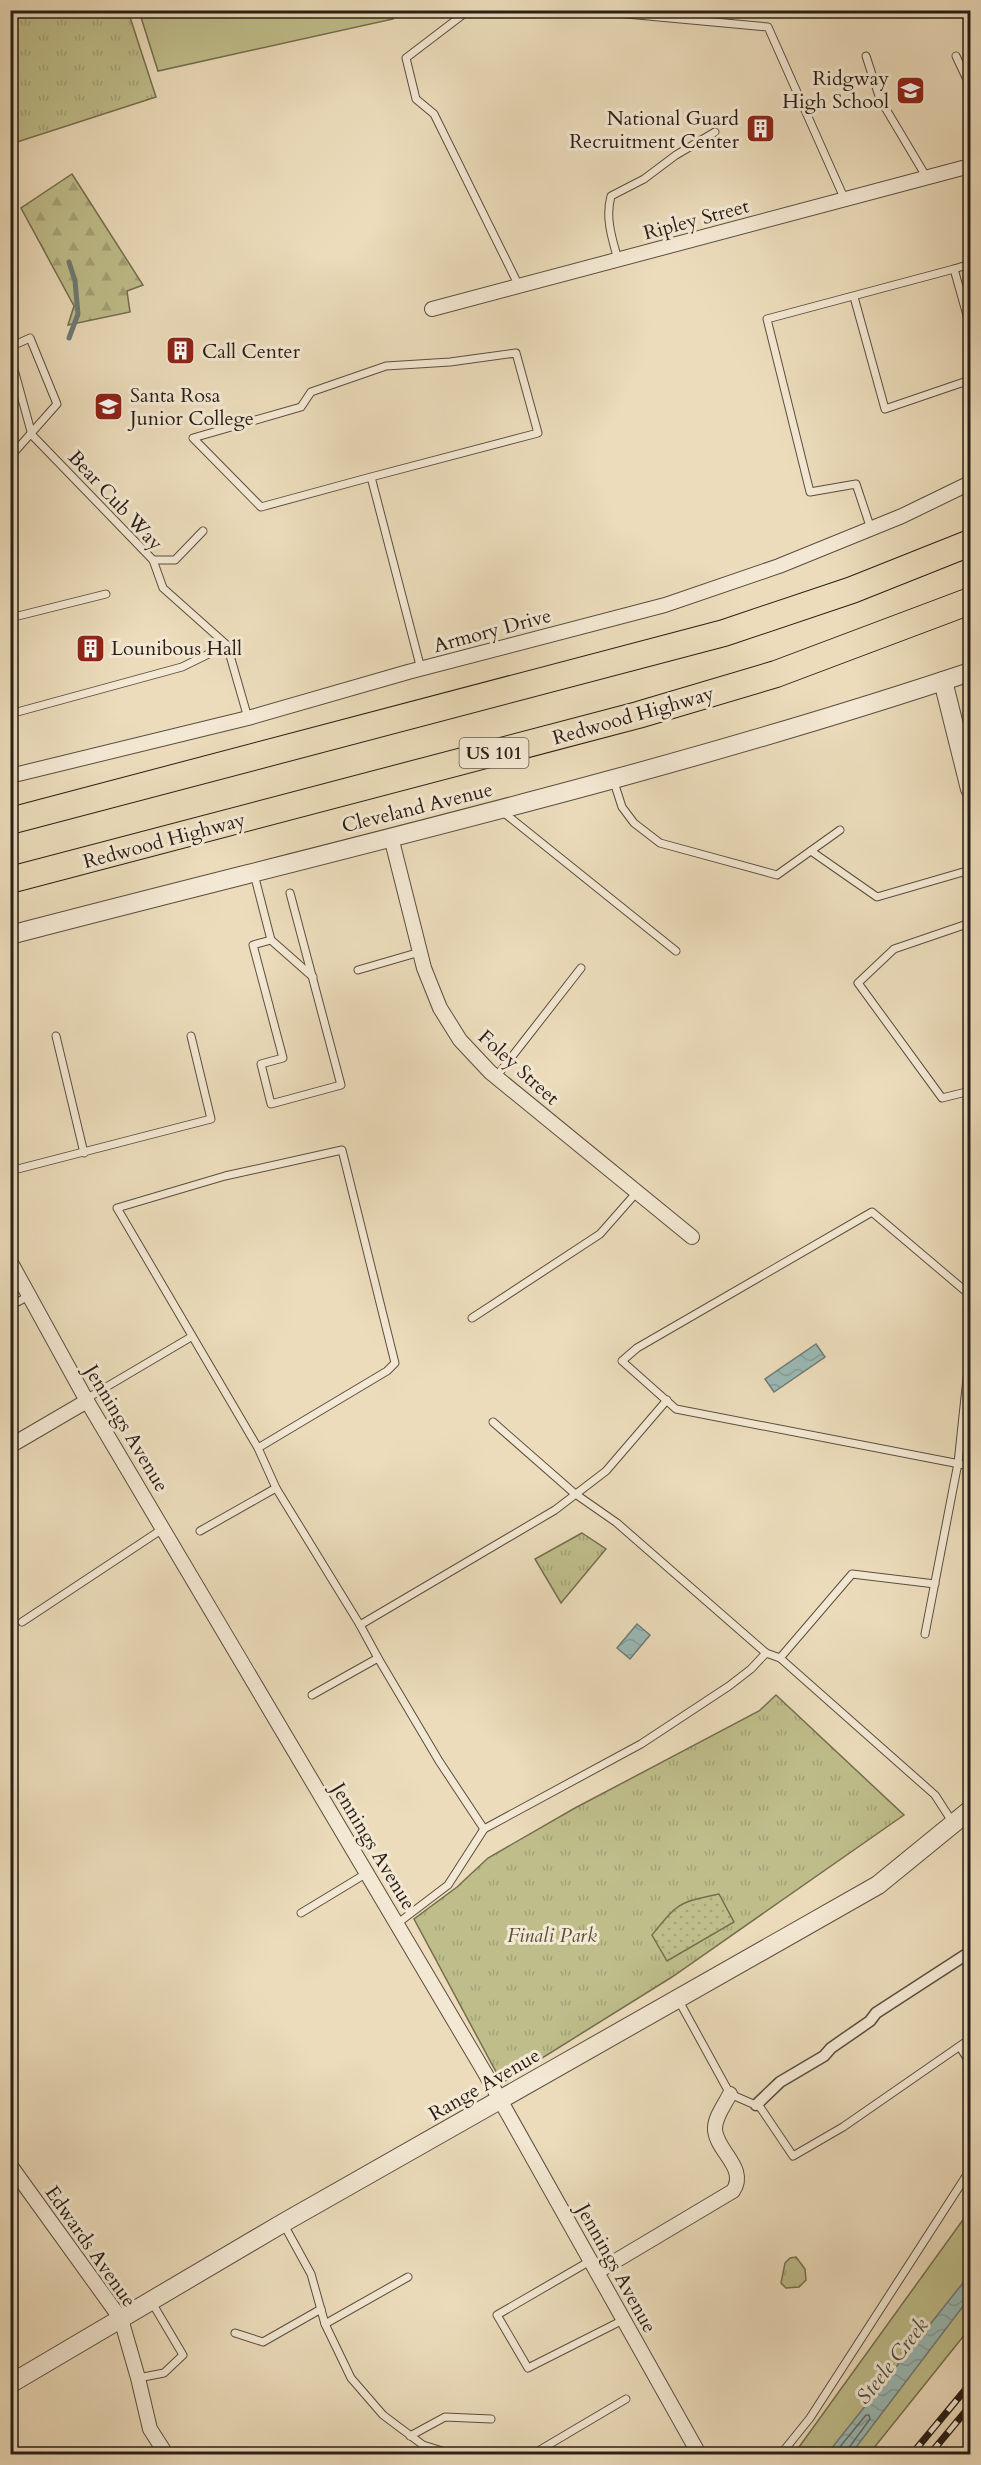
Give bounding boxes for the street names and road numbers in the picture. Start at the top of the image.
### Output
street label: Ripley Street [640,192,753,247]
street label: Bear Cub Way [62,444,169,557]
street label: Armory Drive [430,602,554,659]
street label: Redwood Highway [549,679,718,751]
road number: US 101 [460,738,528,768]
street label: Cleveland Avenue [339,776,495,839]
street label: Redwood Highway [80,806,249,875]
street label: Foley Street [472,1024,566,1111]
street label: Jennings Avenue [76,1357,175,1497]
street label: Jennings Avenue [323,1775,422,1915]
street label: Range Avenue [424,2042,545,2127]
street label: Edwards Avenue [39,2180,143,2312]
street label: Jennings Avenue [568,2196,663,2338]

